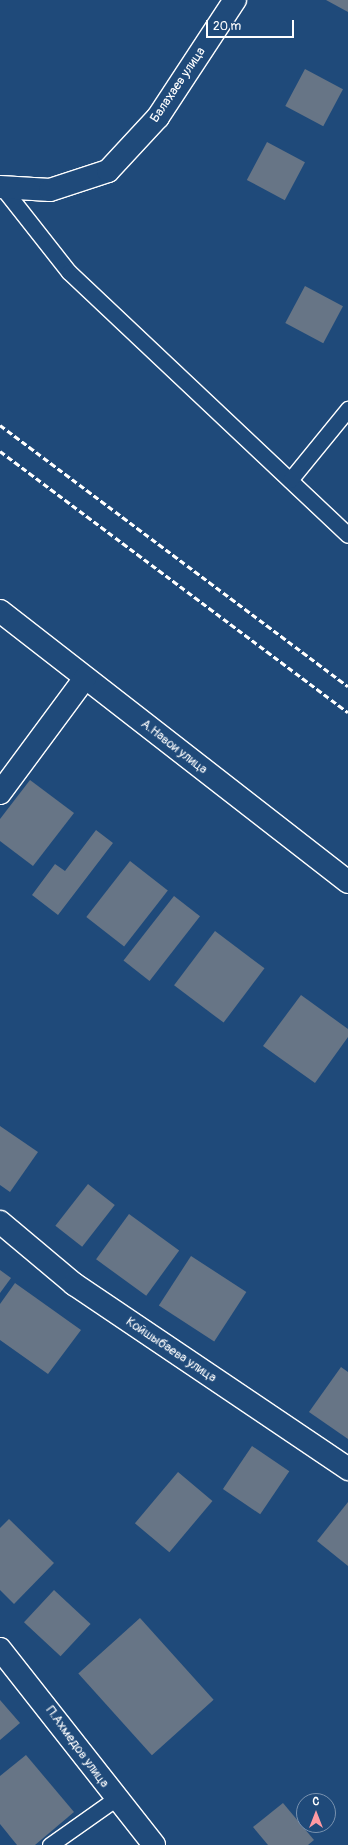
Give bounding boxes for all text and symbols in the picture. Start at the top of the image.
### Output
scale bar [208,12,296,38]
text: 20 m [213,19,241,34]
street label: Балахаев улица [147,44,209,126]
street label: А.Навои улица [138,716,210,778]
street label: Койшыбаева улица [123,1314,219,1386]
street label: П.Ахмедов улица [42,1703,112,1791]
north arrow [296,1793,336,1833]
text: С [313,1795,319,1808]

